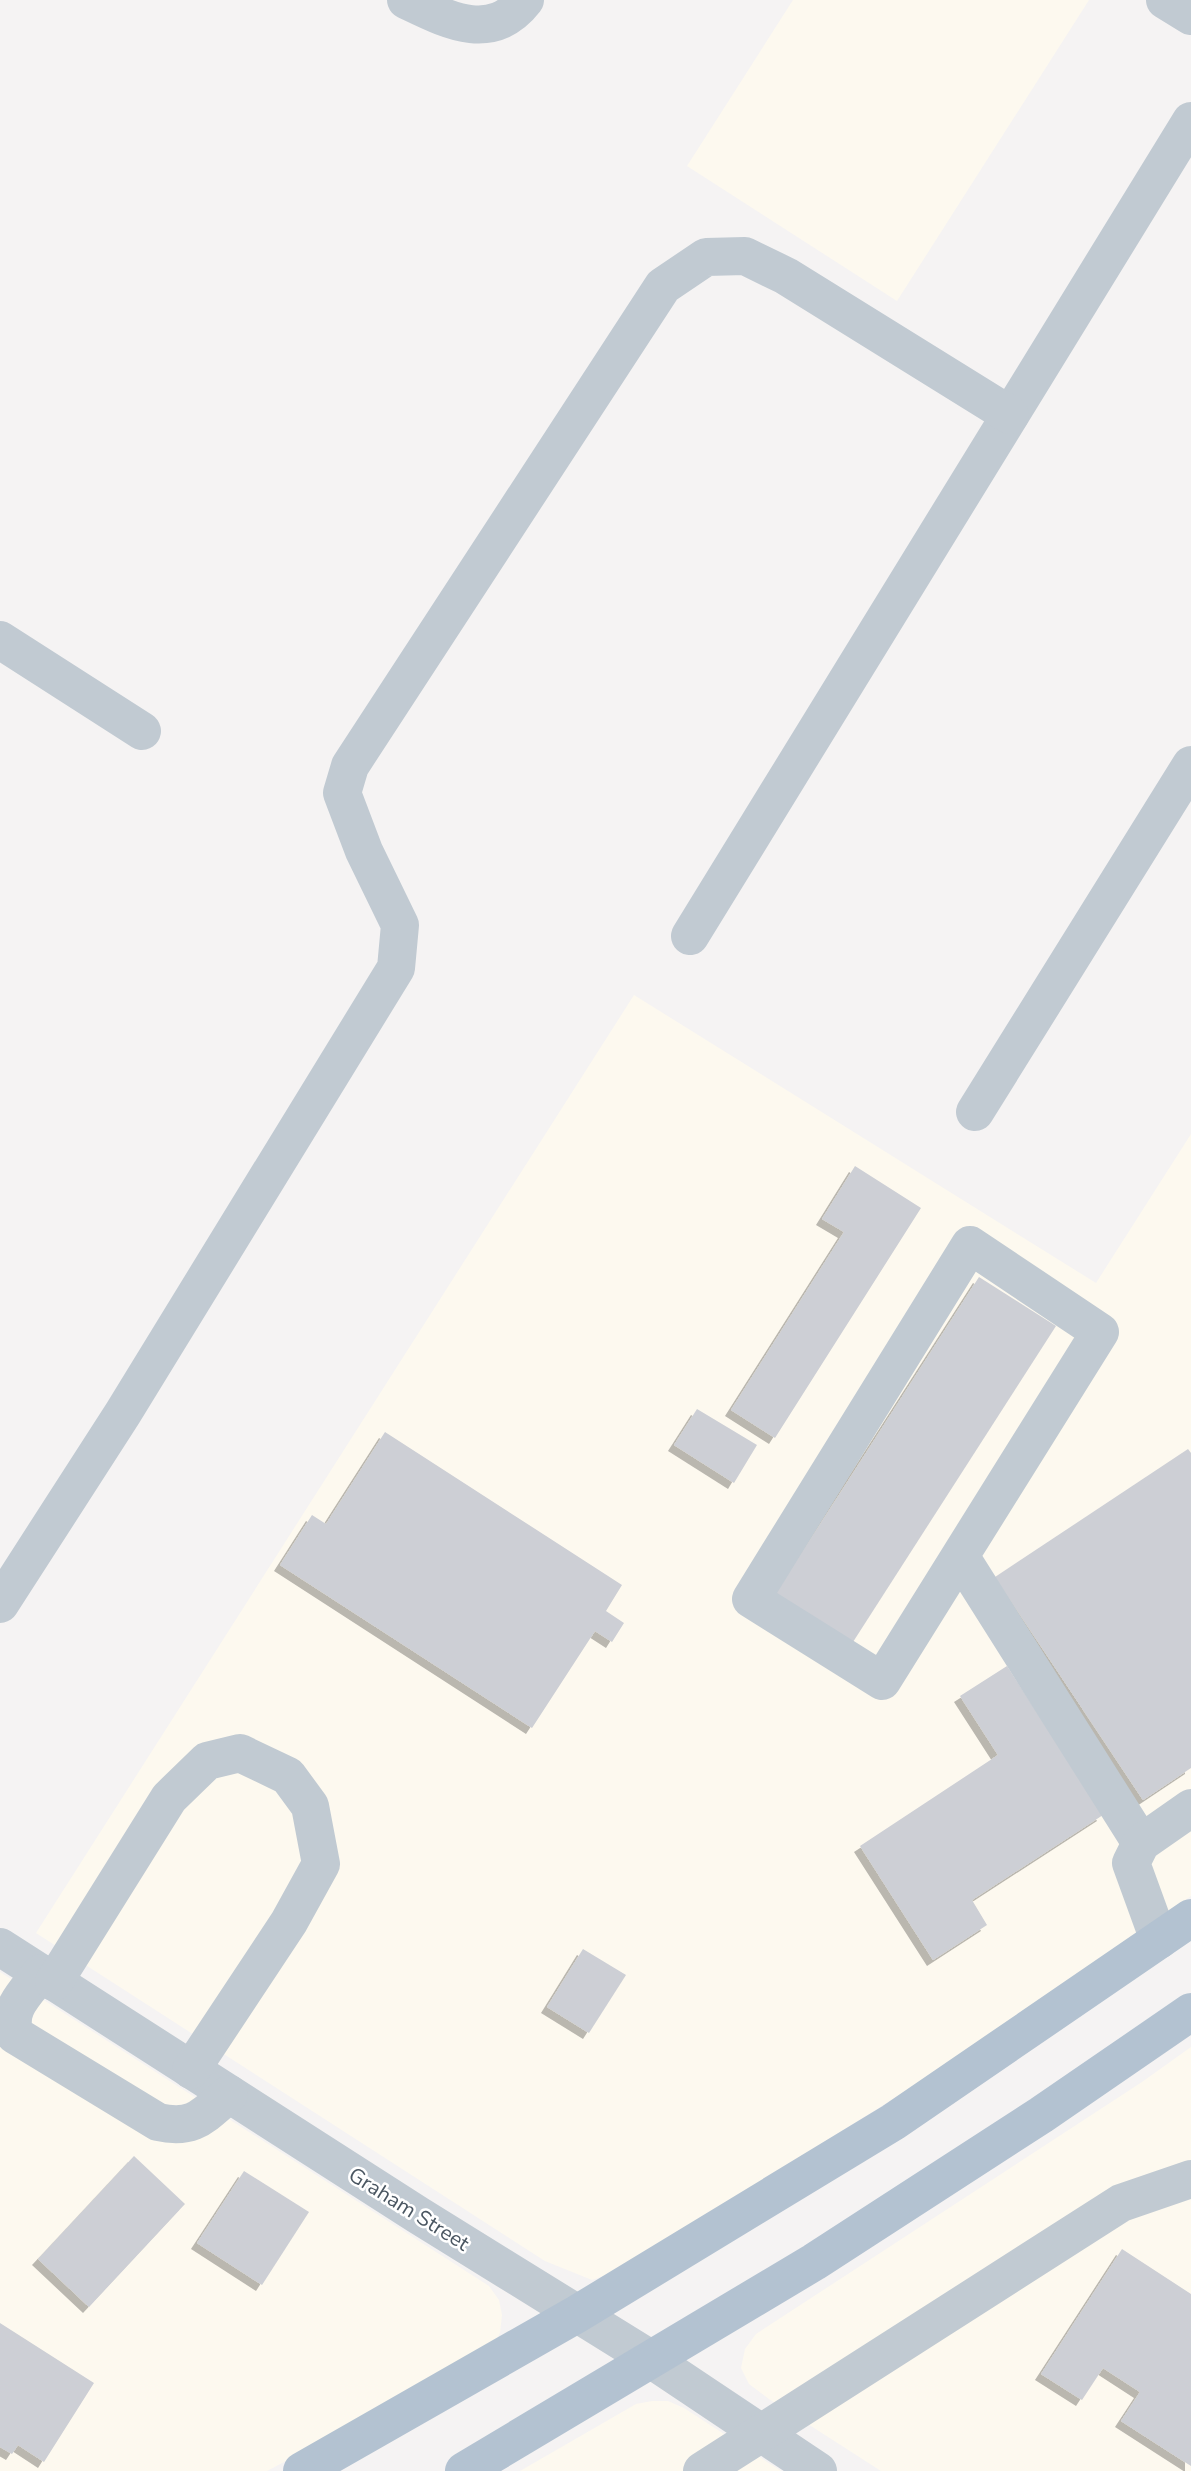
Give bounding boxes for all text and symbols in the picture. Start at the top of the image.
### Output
street label: Graham Street [343,2161,475,2258]

